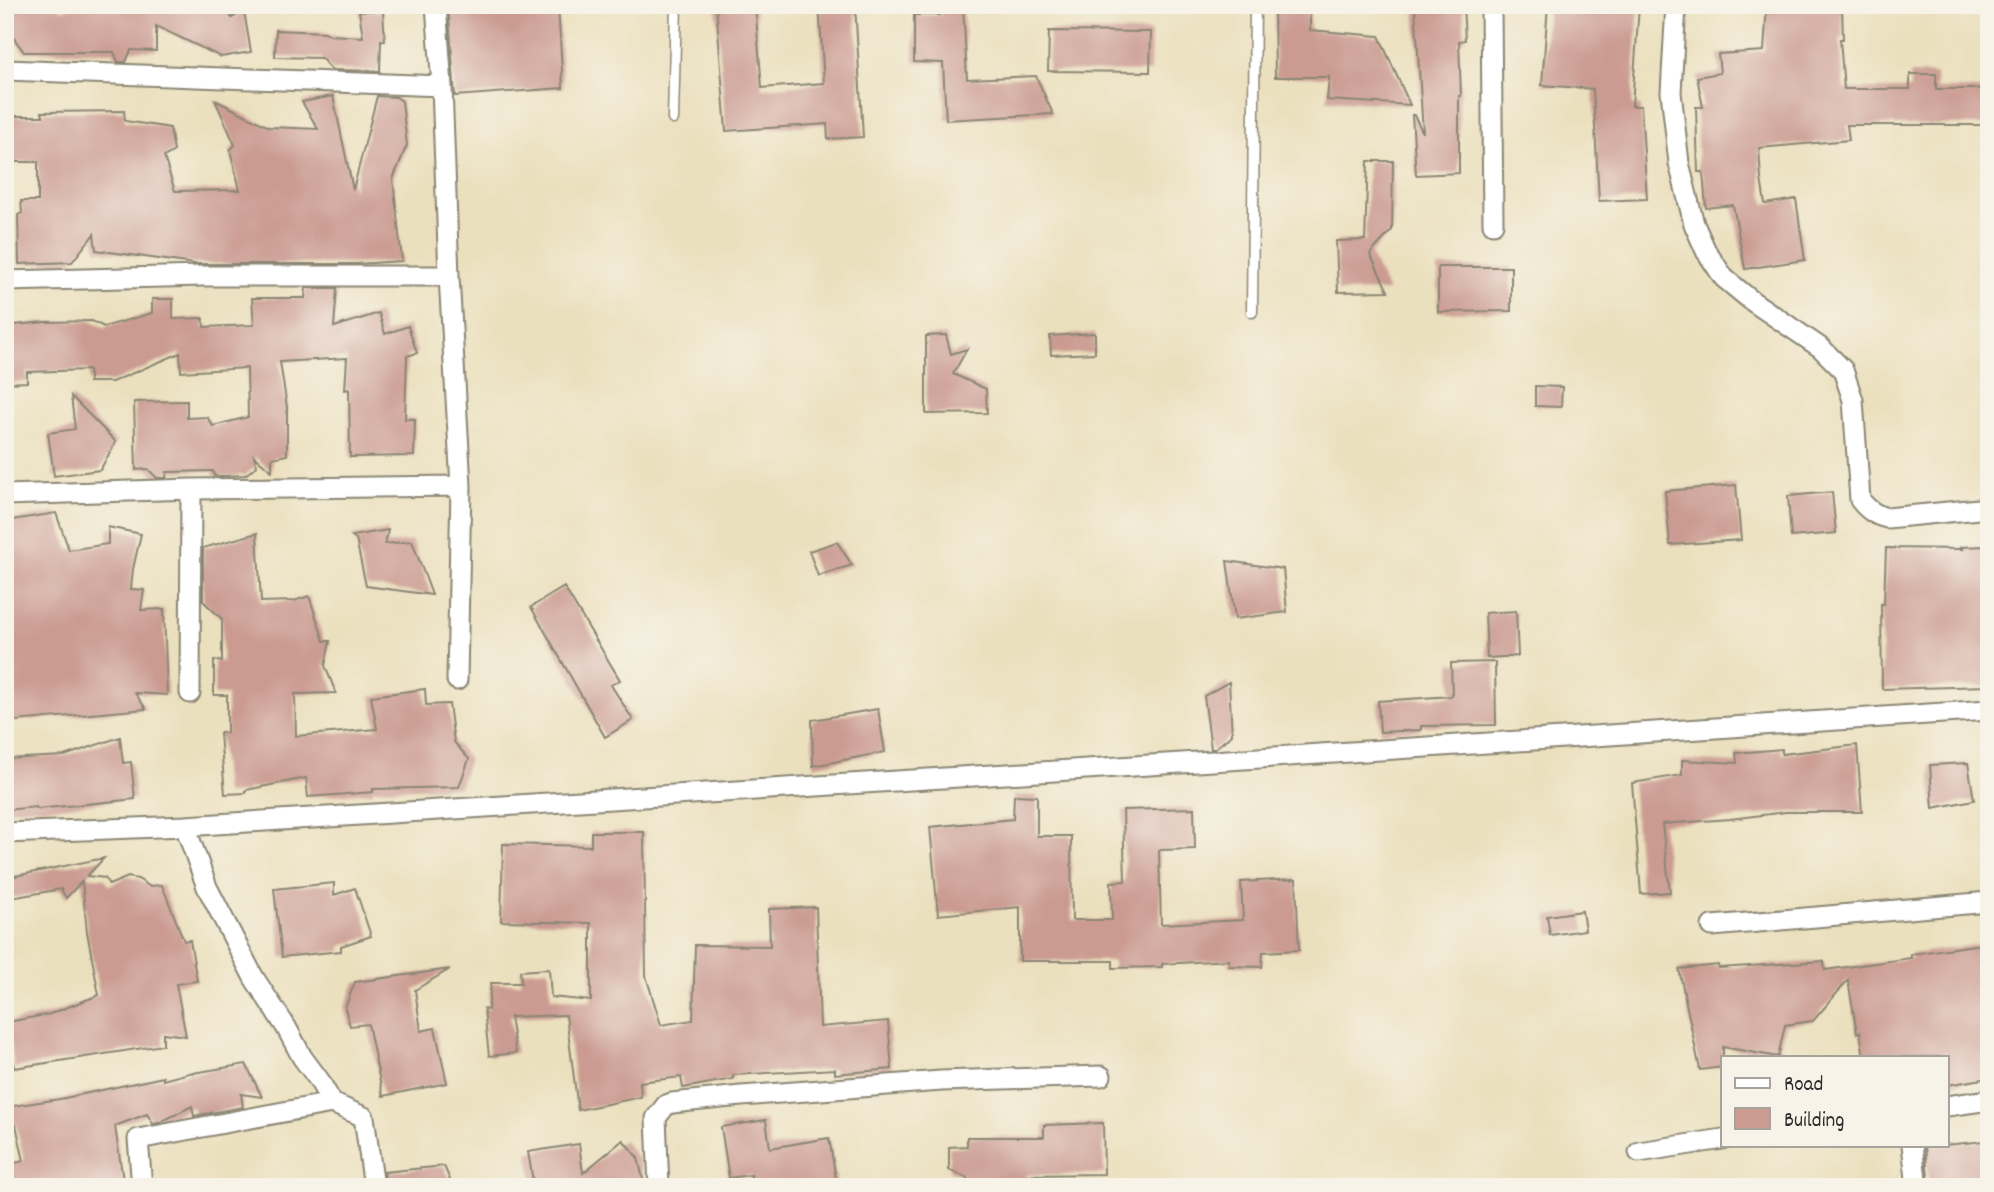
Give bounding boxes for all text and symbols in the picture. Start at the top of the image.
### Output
legend [1721,1056,1948,1146]
text: Road [1784,1071,1823,1101]
text: Building [1784,1107,1844,1137]

